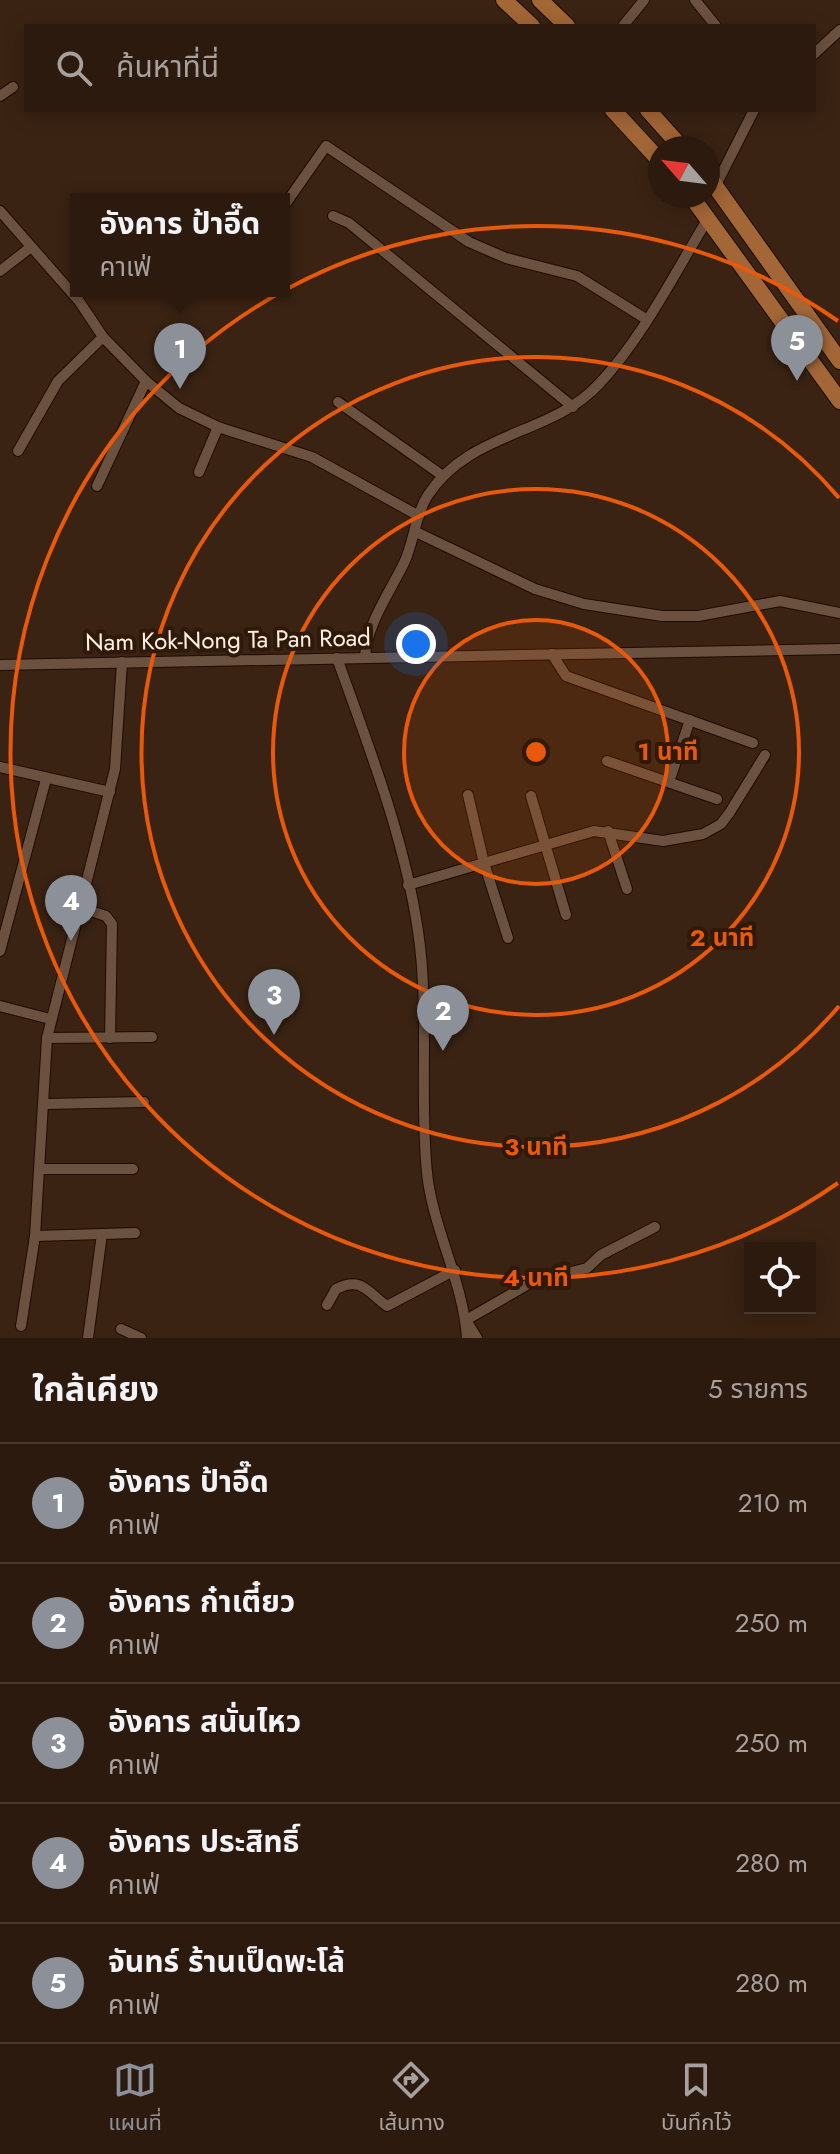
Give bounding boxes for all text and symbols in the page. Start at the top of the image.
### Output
search box [24,24,816,112]
text: ค้นหาที่นี่ [116,45,219,88]
icon: search [52,46,96,90]
north arrow [648,136,720,208]
popup [70,193,290,297]
text: อังคาร ป้าอี๊ด [100,202,260,245]
text: คาเฟ่ [100,248,151,286]
pin: 5 [771,315,823,381]
pin: 1 [154,323,206,389]
street label: Nam Kok-Nong Ta Pan Road [85,620,371,659]
your location [396,624,436,664]
text: 1 นาที [638,734,698,769]
centre of rings [522,738,550,766]
pin: 4 [45,875,97,941]
text: 2 นาที [690,920,754,955]
pin: 3 [248,969,300,1035]
pin: 2 [417,985,469,1051]
text: 3 นาที [504,1129,568,1164]
map controls [744,1242,816,1314]
button: locate [744,1242,816,1314]
text: 4 นาที [503,1260,569,1295]
text: ใกล้เคียง [32,1365,159,1414]
text: 5 รายการ [708,1370,808,1408]
text: อังคาร ป้าอี๊ด [108,1460,269,1503]
text: 1 [51,1484,65,1522]
text: 210 m [738,1484,808,1522]
text: คาเฟ่ [108,1506,159,1544]
text: อังคาร ก๋าเตี๋ยว [108,1580,295,1623]
text: 2 [49,1604,67,1642]
text: 250 m [735,1604,808,1642]
text: คาเฟ่ [108,1626,159,1664]
text: อังคาร สนั่นไหว [108,1700,301,1743]
text: 3 [50,1724,66,1762]
text: 250 m [735,1724,808,1762]
text: คาเฟ่ [108,1746,159,1784]
text: อังคาร ประสิทธิ์ [108,1820,299,1863]
text: 4 [49,1844,67,1882]
text: 280 m [735,1844,808,1882]
text: คาเฟ่ [108,1866,159,1904]
text: จันทร์ ร้านเป็ดพะโล้ [108,1940,345,1983]
text: 5 [50,1964,66,2002]
text: 280 m [735,1964,808,2002]
text: คาเฟ่ [108,1986,159,2024]
tab: แผนที่ [108,2058,162,2140]
tab: เส้นทาง [378,2058,445,2140]
tab: บันทึกไว้ [661,2058,732,2140]

